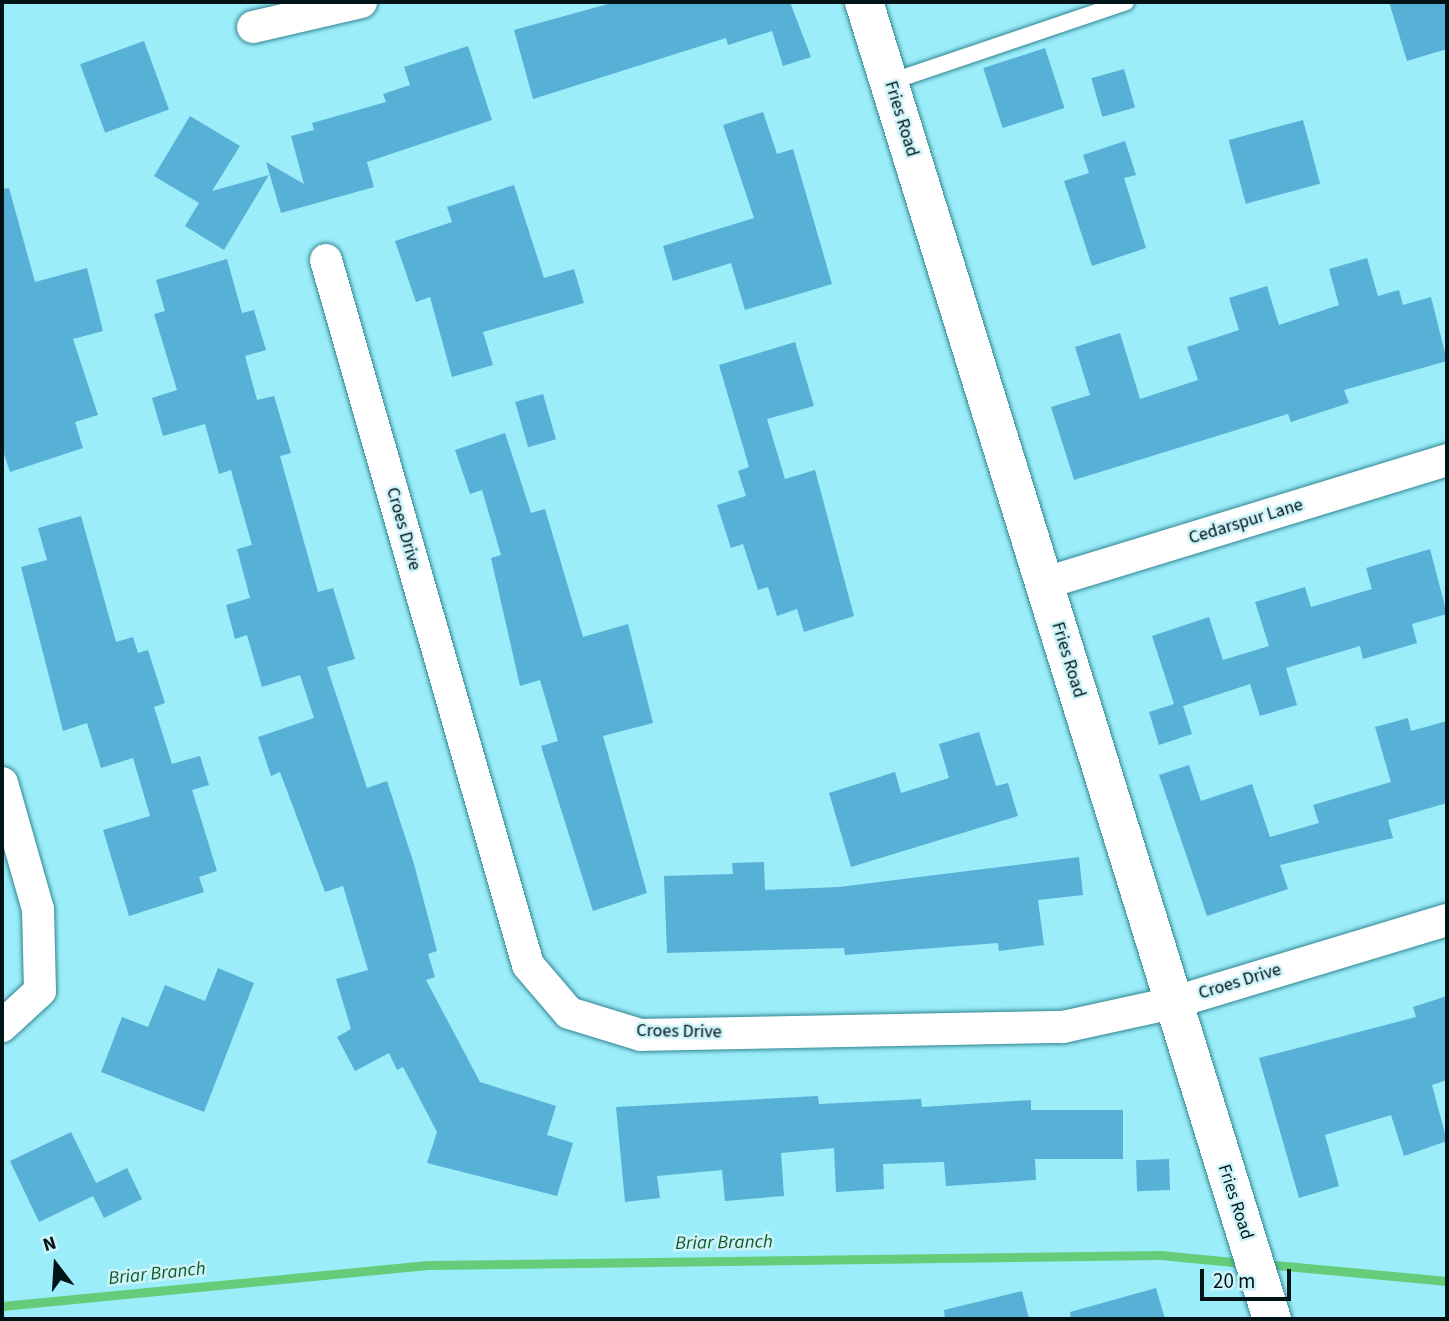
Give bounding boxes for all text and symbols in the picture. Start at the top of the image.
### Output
street label: Fries Road [879,79,923,159]
street label: Croes Drive [381,485,425,573]
street label: Cedarspur Lane [1186,494,1306,550]
street label: Fries Road [1046,620,1090,700]
street label: Croes Drive [1196,959,1284,1005]
street label: Croes Drive [636,1020,722,1044]
street label: Fries Road [1213,1162,1257,1242]
north arrow [21,1230,91,1300]
text: N [40,1230,60,1259]
water label: Briar Branch [675,1231,773,1255]
scale bar [1204,1254,1295,1298]
water label: Briar Branch [107,1258,207,1290]
text: 20 m [1213,1266,1255,1296]

